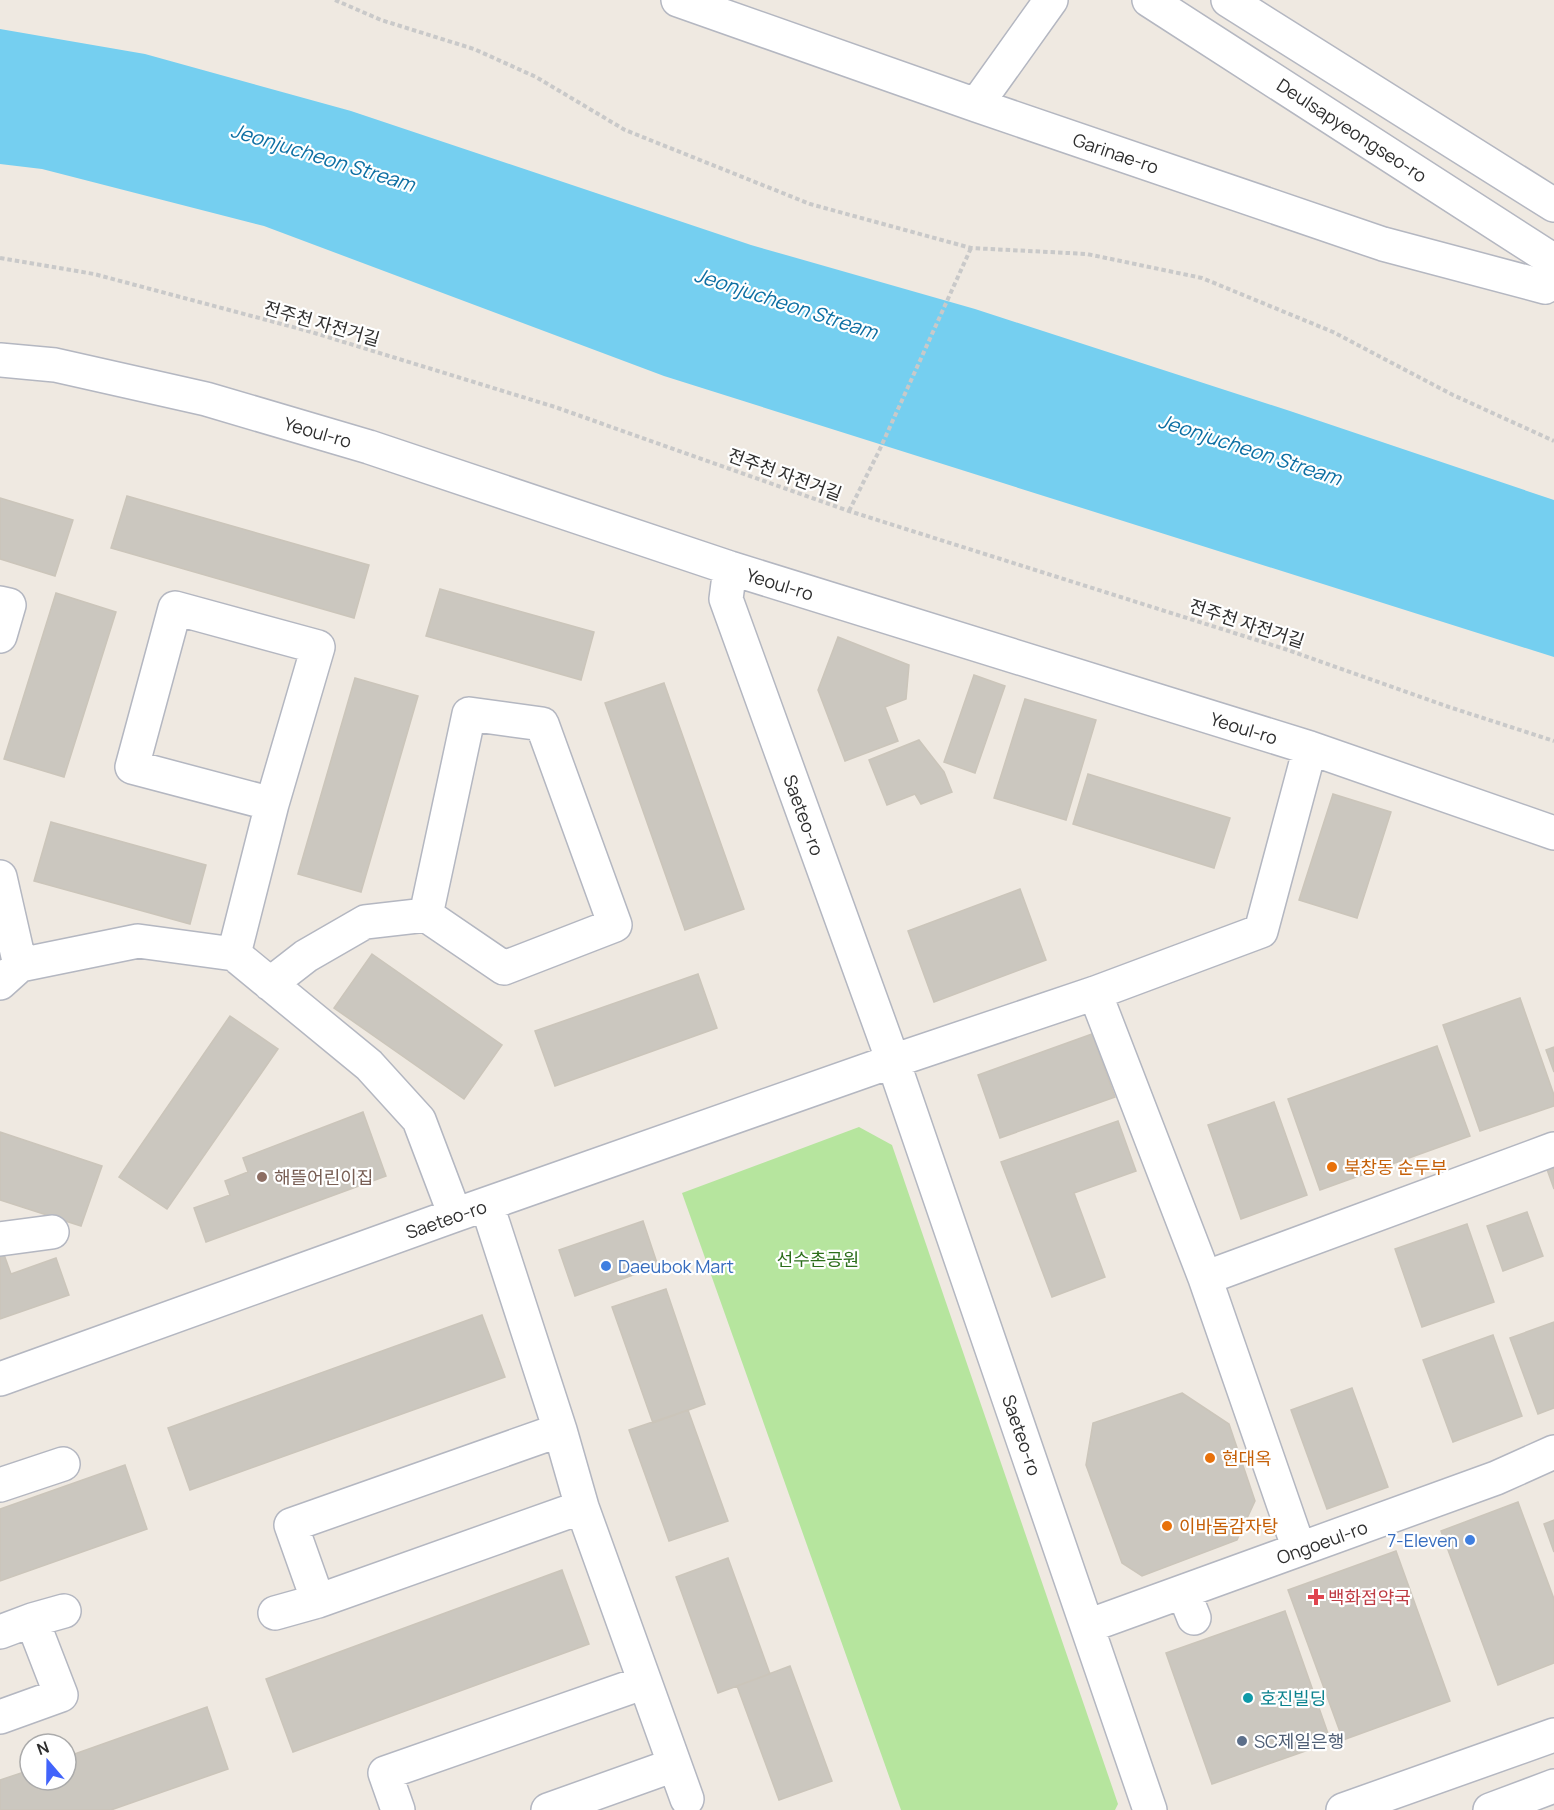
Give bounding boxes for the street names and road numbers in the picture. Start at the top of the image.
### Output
street label: Deulsapyeongseo-ro [1272,73,1432,187]
street label: Garinae-ro [1070,127,1162,179]
street label: 전주천 자전거길 [261,295,383,351]
street label: Yeoul-ro [281,411,355,453]
street label: 전주천 자전거길 [725,442,845,506]
street label: Yeoul-ro [743,562,817,606]
street label: 전주천 자전거길 [1186,593,1308,653]
street label: Yeoul-ro [1207,706,1281,750]
street label: Saeteo-ro [778,771,830,859]
street label: Saeteo-ro [402,1194,490,1244]
street label: Saeteo-ro [997,1391,1047,1479]
street label: Ongoeul-ro [1273,1514,1371,1570]

